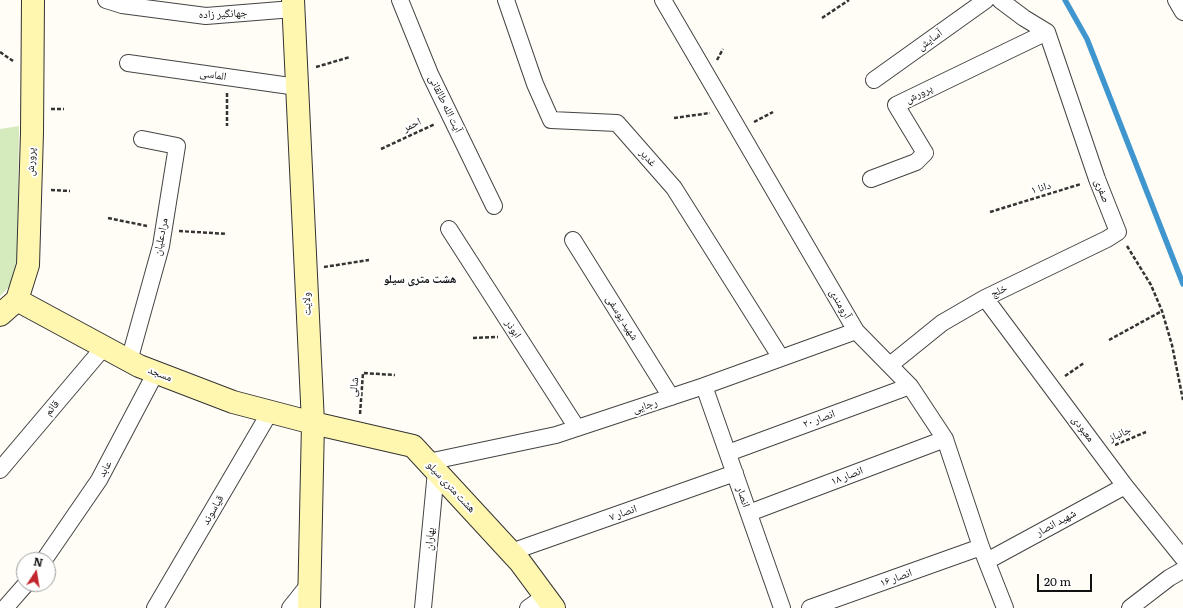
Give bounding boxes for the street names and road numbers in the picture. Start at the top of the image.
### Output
street label: جهانگیر زاده [199,7,247,21]
street label: آسایش [915,27,945,53]
street label: الماسی [199,67,227,83]
street label: آیت الله طالقانی [425,73,465,135]
street label: پرورش [903,82,935,106]
street label: احمر [401,115,423,135]
street label: پرورش [24,147,38,177]
street label: غدیر [637,147,659,169]
street label: صفری [1091,177,1113,205]
street label: دانا ۱ [1029,179,1053,197]
street label: مرادعلیان [151,217,171,257]
street label: خلج [988,281,1010,301]
street label: آرومندی [826,287,854,321]
street label: ولایت [300,292,314,316]
street label: شهید یوسفی [603,293,641,343]
street label: ابوذر [502,317,524,341]
street label: مسجد [146,363,174,385]
street label: شالی [346,376,362,398]
street label: رجایی [631,396,659,416]
street label: قائم [42,398,62,418]
street label: انصار ۲۰ [801,407,837,431]
street label: معبودی [1069,413,1097,445]
street label: جانباز [1107,423,1133,445]
street label: عابد [95,459,115,479]
street label: هشت متری سیلو [424,459,478,515]
street label: انصار ۱۸ [829,464,865,488]
street label: انصار [733,485,753,509]
street label: قیاسوند [199,493,227,527]
street label: انصار ۷ [607,502,639,524]
street label: شهید انصار [1034,507,1078,539]
street label: بهاران [422,527,438,551]
street label: انصار ۱۶ [878,566,914,590]

